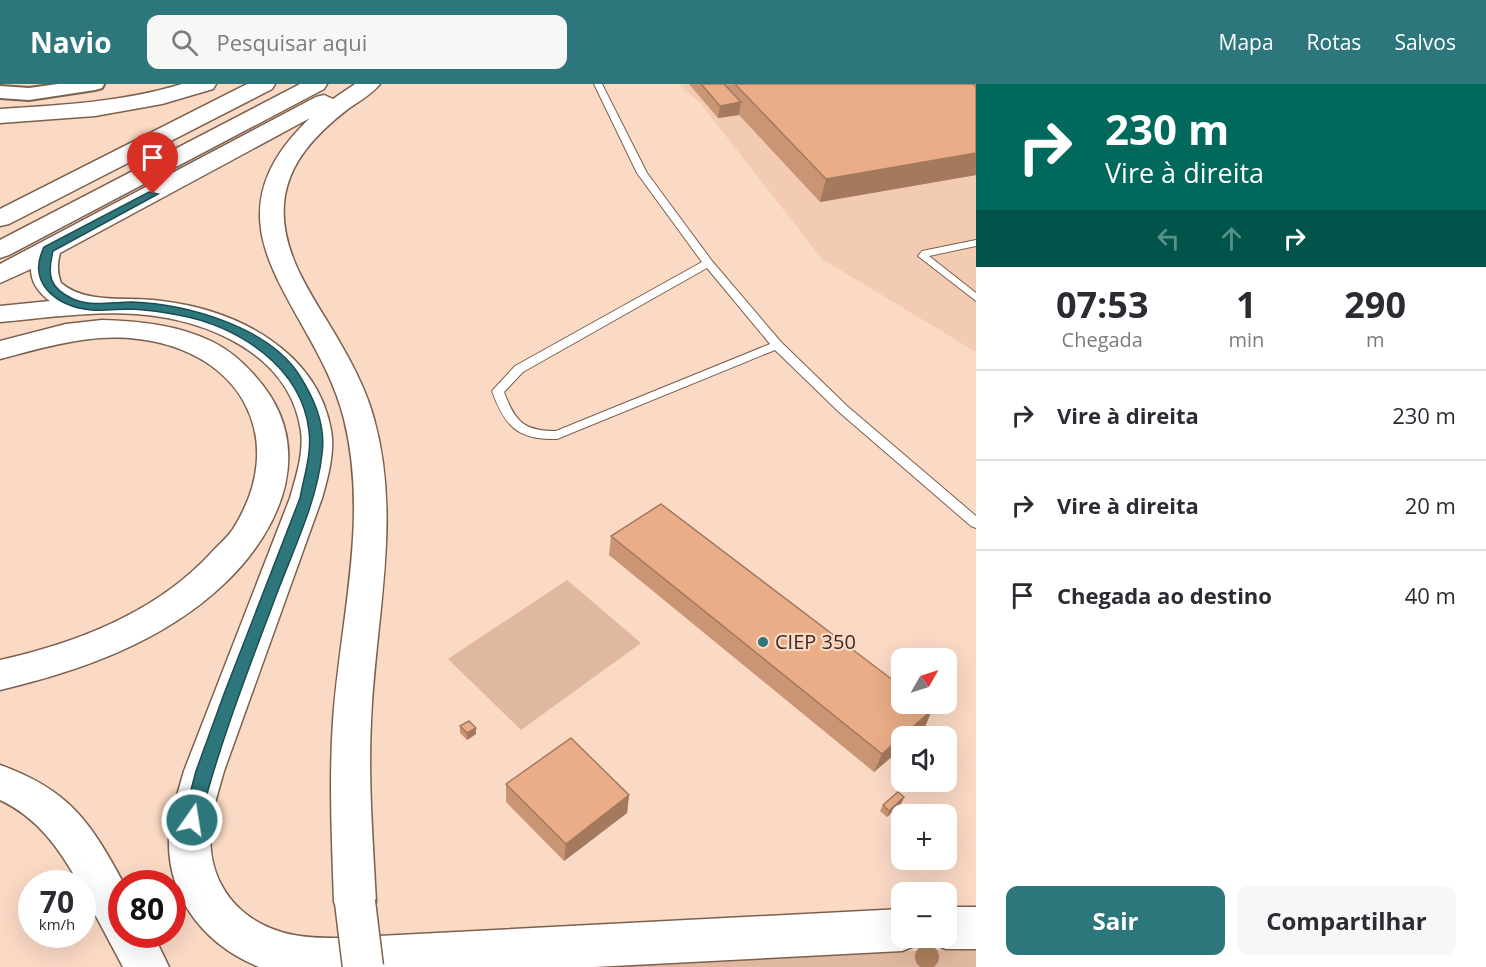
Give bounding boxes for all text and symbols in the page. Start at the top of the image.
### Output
search box [147,15,567,69]
text: Navio [30,23,111,61]
icon: search [168,26,201,59]
text: Pesquisar aqui [216,27,367,57]
text: Mapa [1219,28,1274,56]
text: Rotas [1307,28,1361,56]
text: Salvos [1394,28,1456,56]
text: 230 m [1105,100,1229,157]
icon: right [1006,108,1084,186]
pin [127,132,178,194]
icon: arrive [136,141,169,174]
text: Vire à direita [1105,154,1264,191]
icon: left [1152,222,1185,255]
icon: ahead [1215,222,1248,255]
icon: right [1278,222,1311,255]
text: 07:53 [1056,280,1149,329]
text: 1 [1236,280,1257,329]
text: 290 [1344,280,1406,329]
text: Chegada [1062,326,1143,353]
text: min [1228,326,1264,353]
text: m [1366,326,1384,353]
icon: right [1006,399,1039,432]
text: Vire à direita [1057,400,1199,430]
text: 230 m [1392,400,1456,430]
icon: right [1006,489,1039,522]
text: Vire à direita [1057,490,1199,520]
text: 20 m [1405,490,1456,520]
icon: arrive [1006,579,1039,612]
text: Chegada ao destino [1057,580,1272,610]
text: 40 m [1405,580,1456,610]
place label: CIEP 350 [775,628,856,655]
marker: CIEP 350 [756,635,770,649]
north arrow [891,648,957,714]
map controls [891,648,957,948]
button: sound [891,726,957,792]
position arrow [160,788,224,852]
button: + [891,804,957,870]
speed limit sign: 80 [108,870,186,948]
text: 70 [40,881,74,922]
button: − [891,882,957,948]
button: Sair [1006,886,1225,955]
button: Compartilhar [1237,886,1456,955]
text: km/h [39,914,75,934]

